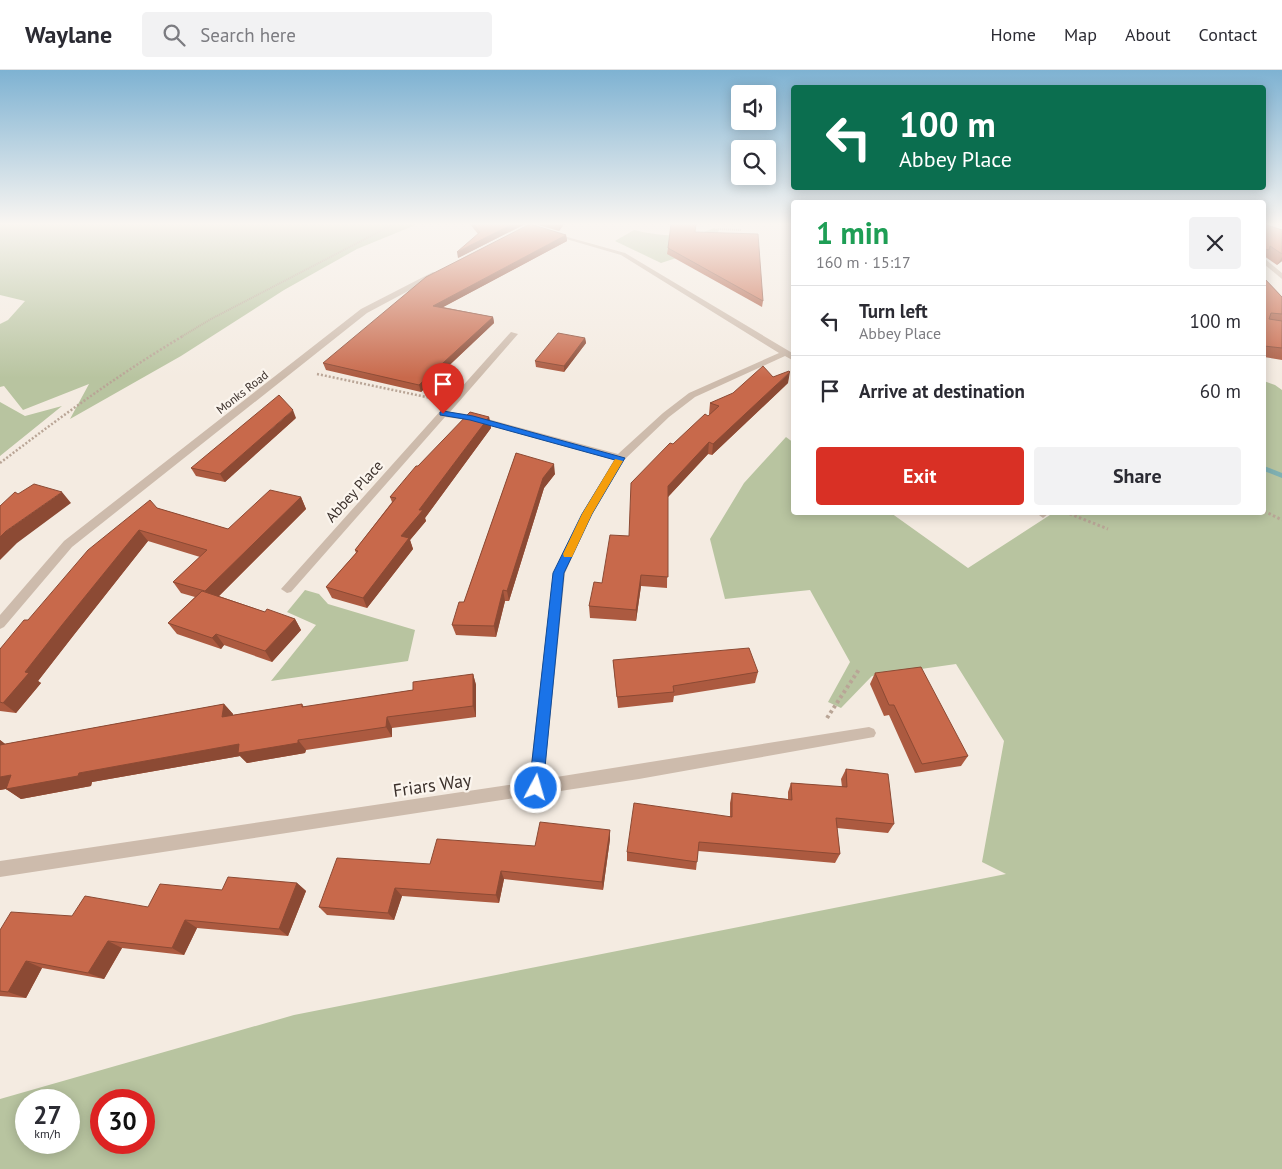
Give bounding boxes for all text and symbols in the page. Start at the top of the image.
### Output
search box [142,12,492,57]
text: Waylane [25,19,112,50]
icon: search [160,21,188,49]
text: Search here [200,23,296,47]
text: Home [990,23,1036,46]
text: Map [1064,23,1097,46]
text: About [1125,23,1171,46]
text: Contact [1199,23,1257,46]
map controls [731,85,776,185]
button: sound [731,85,776,130]
text: 100 m [899,101,996,147]
icon: left [816,105,881,170]
button: search [731,140,776,185]
text: Abbey Place [899,145,1012,173]
text: 1 min [816,213,889,252]
button: close [1189,217,1241,269]
text: 160 m · 15:17 [816,252,911,272]
text: Turn left [859,299,928,323]
icon: left [816,307,844,335]
text: 100 m [1189,309,1241,333]
text: Abbey Place [859,323,941,343]
pin [422,363,464,414]
street label: Monks Road [213,367,271,417]
icon: arrive [429,370,457,398]
icon: arrive [816,377,844,405]
text: Arrive at destination [859,379,1025,403]
text: 60 m [1200,379,1241,403]
button: Exit [816,447,1024,505]
button: Share [1034,447,1241,505]
street label: Abbey Place [321,456,387,526]
position arrow [509,761,561,813]
street label: Friars Way [391,768,473,802]
speed limit sign: 30 [90,1089,155,1154]
text: 27 [33,1099,62,1131]
text: km/h [34,1126,61,1141]

